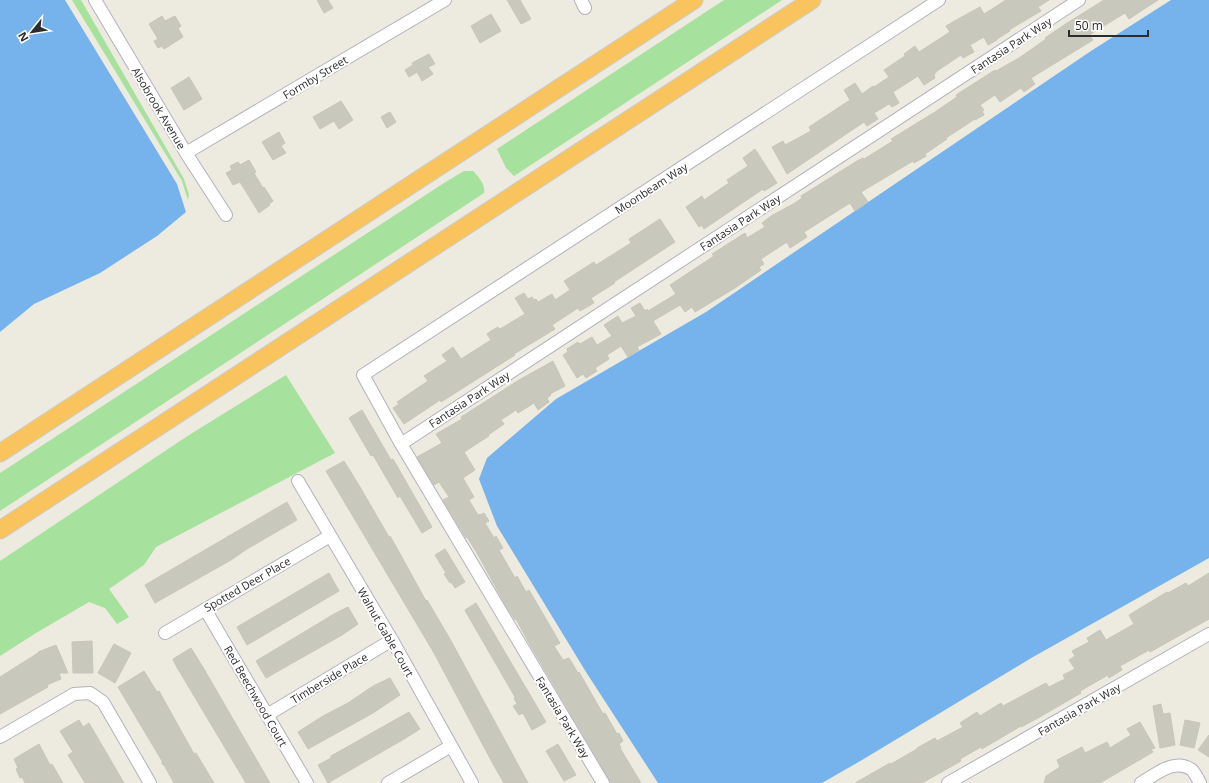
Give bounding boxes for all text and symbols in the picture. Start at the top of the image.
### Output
north arrow [12,12,52,52]
scale bar [1069,12,1148,38]
street label: Fantasia Park Way [968,13,1055,77]
text: 50 m [1075,17,1103,34]
text: N [14,30,32,45]
street label: Formby Street [280,52,350,102]
street label: Alsobrook Avenue [129,64,189,152]
street label: Moonbeam Way [612,159,691,217]
street label: Fantasia Park Way [697,190,784,254]
street label: Fantasia Park Way [426,367,513,431]
street label: Spotted Deer Place [201,553,293,615]
street label: Walnut Gable Court [354,585,418,679]
street label: Red Beechwood Court [221,643,291,749]
street label: Timberside Place [288,649,370,707]
street label: Fantasia Park Way [533,673,594,761]
street label: Fantasia Park Way [1035,679,1124,739]

